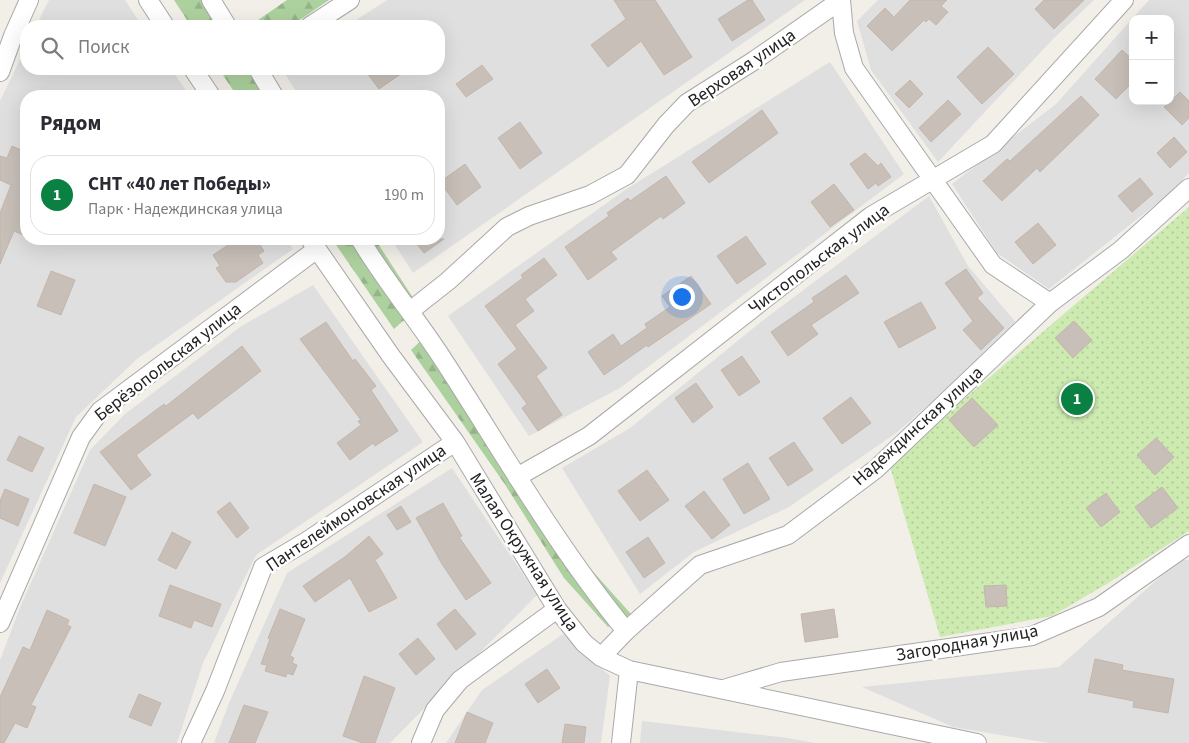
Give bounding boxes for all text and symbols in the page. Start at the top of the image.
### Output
map controls [1129,15,1174,105]
button: + [1129,15,1174,60]
search box [20,20,445,75]
street label: Верховая улица [683,23,801,113]
icon: search [38,34,66,62]
text: Поиск [78,34,129,61]
button: − [1129,60,1174,105]
text: Рядом [40,108,101,138]
text: СНТ «40 лет Победы» [88,171,271,198]
text: 1 [53,184,61,206]
text: 190 m [384,184,424,206]
text: Парк · Надеждинская улица [88,198,283,220]
street label: Чистопольская улица [743,198,895,320]
your location [669,284,695,310]
street label: Берёзопольская улица [89,297,247,427]
street label: Надеждинская улица [847,361,989,491]
pin: 1 [1061,380,1093,418]
street label: Пантелеймоновская улица [261,438,451,578]
street label: Малая Окружная улица [463,468,585,636]
street label: Загородная улица [894,618,1040,668]

